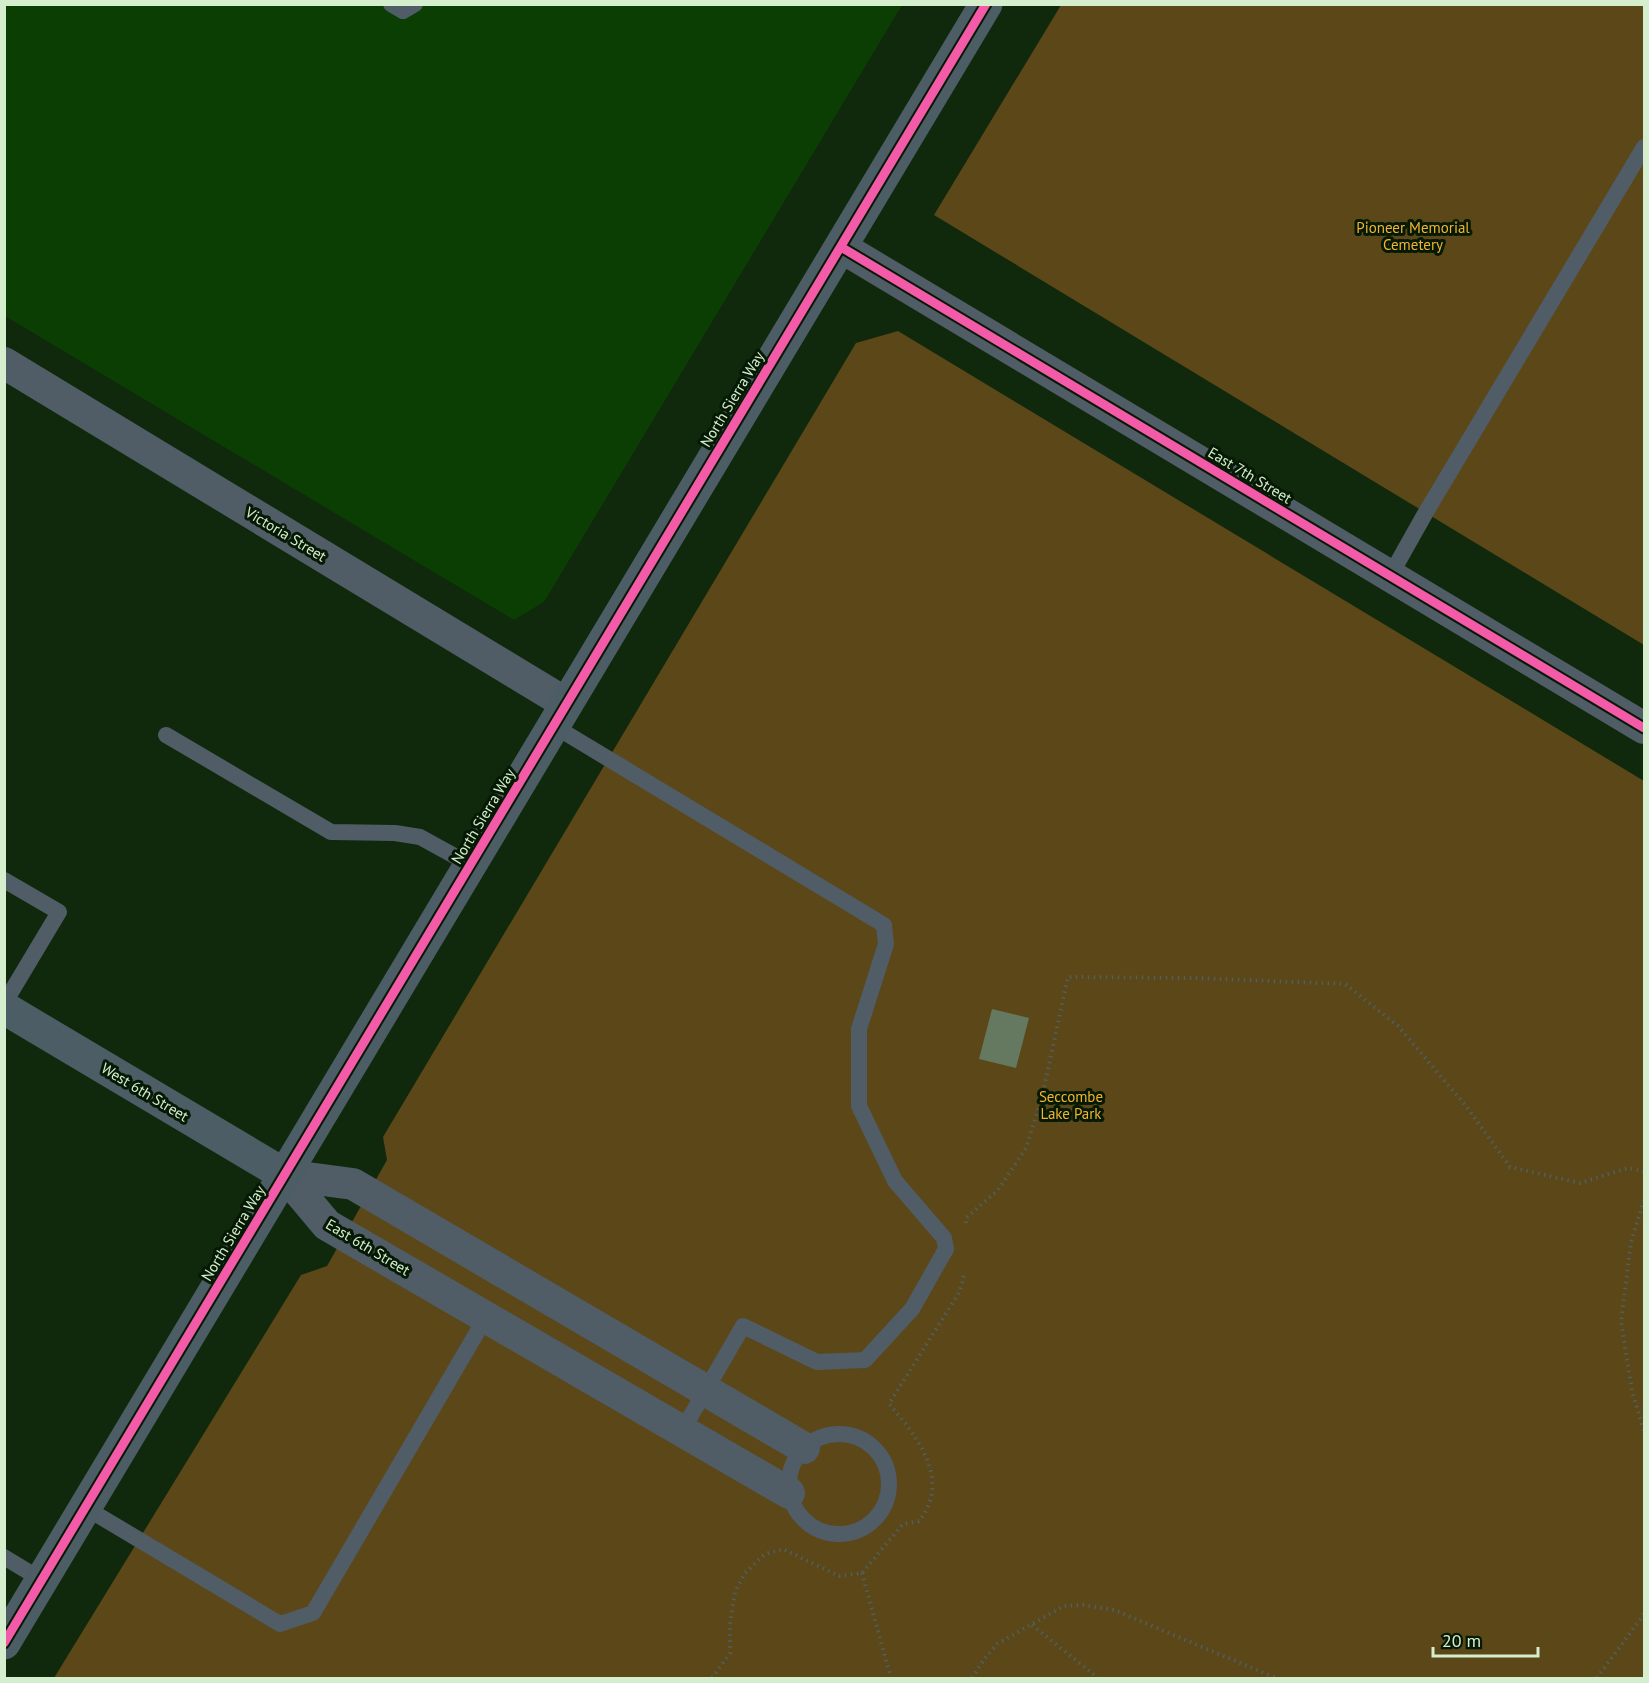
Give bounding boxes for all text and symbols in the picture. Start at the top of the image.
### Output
park label: Pioneer Memorial Cemetery [1356,218,1470,254]
street label: North Sierra Way [696,348,768,450]
street label: East 7th Street [1205,443,1295,507]
street label: Victoria Street [241,502,330,566]
street label: North Sierra Way [447,765,519,867]
street label: West 6th Street [98,1058,192,1126]
park label: Seccombe Lake Park [1039,1087,1103,1123]
street label: North Sierra Way [197,1182,269,1284]
street label: East 6th Street [323,1214,413,1280]
scale bar [1433,1620,1538,1658]
text: 20 m [1442,1629,1481,1652]

